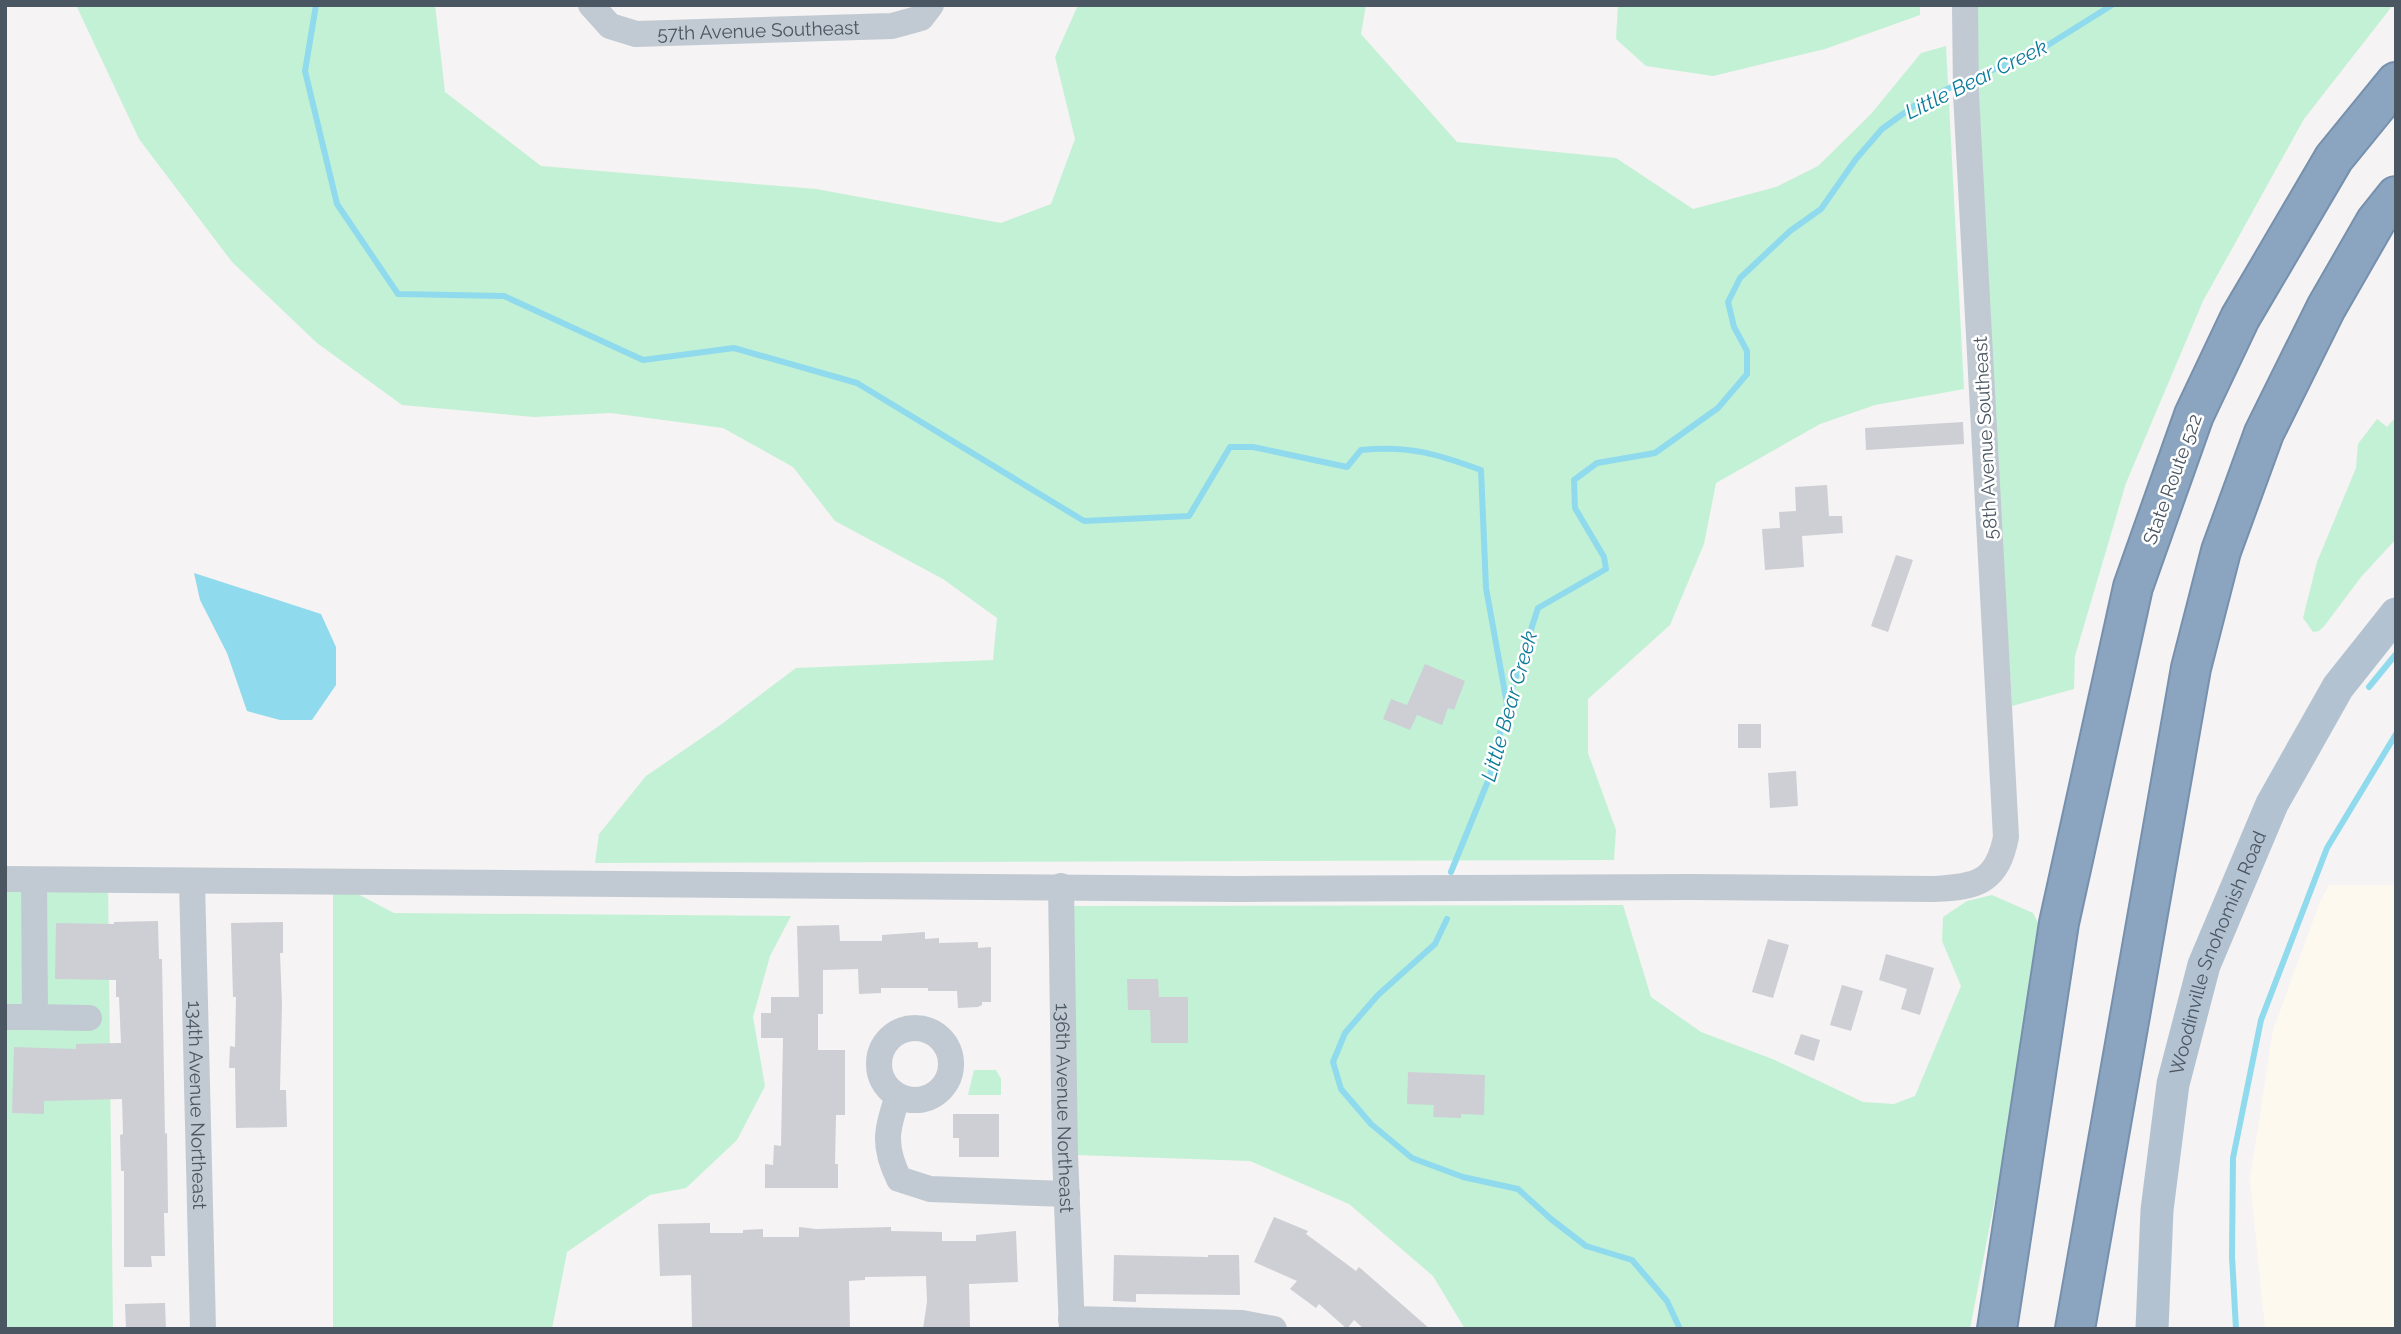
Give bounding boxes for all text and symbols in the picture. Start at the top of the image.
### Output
street label: 57th Avenue Southeast [657,16,861,44]
water label: Little Bear Creek [1901,34,2051,124]
street label: 58th Avenue Southeast [1969,335,2001,540]
street label: State Route 522 [2138,411,2206,547]
water label: Little Bear Creek [1476,628,1542,784]
street label: Woodinville Snohomish Road [2165,827,2270,1077]
street label: 134th Avenue Northeast [184,1000,211,1210]
street label: 136th Avenue Northeast [1052,1003,1078,1214]

